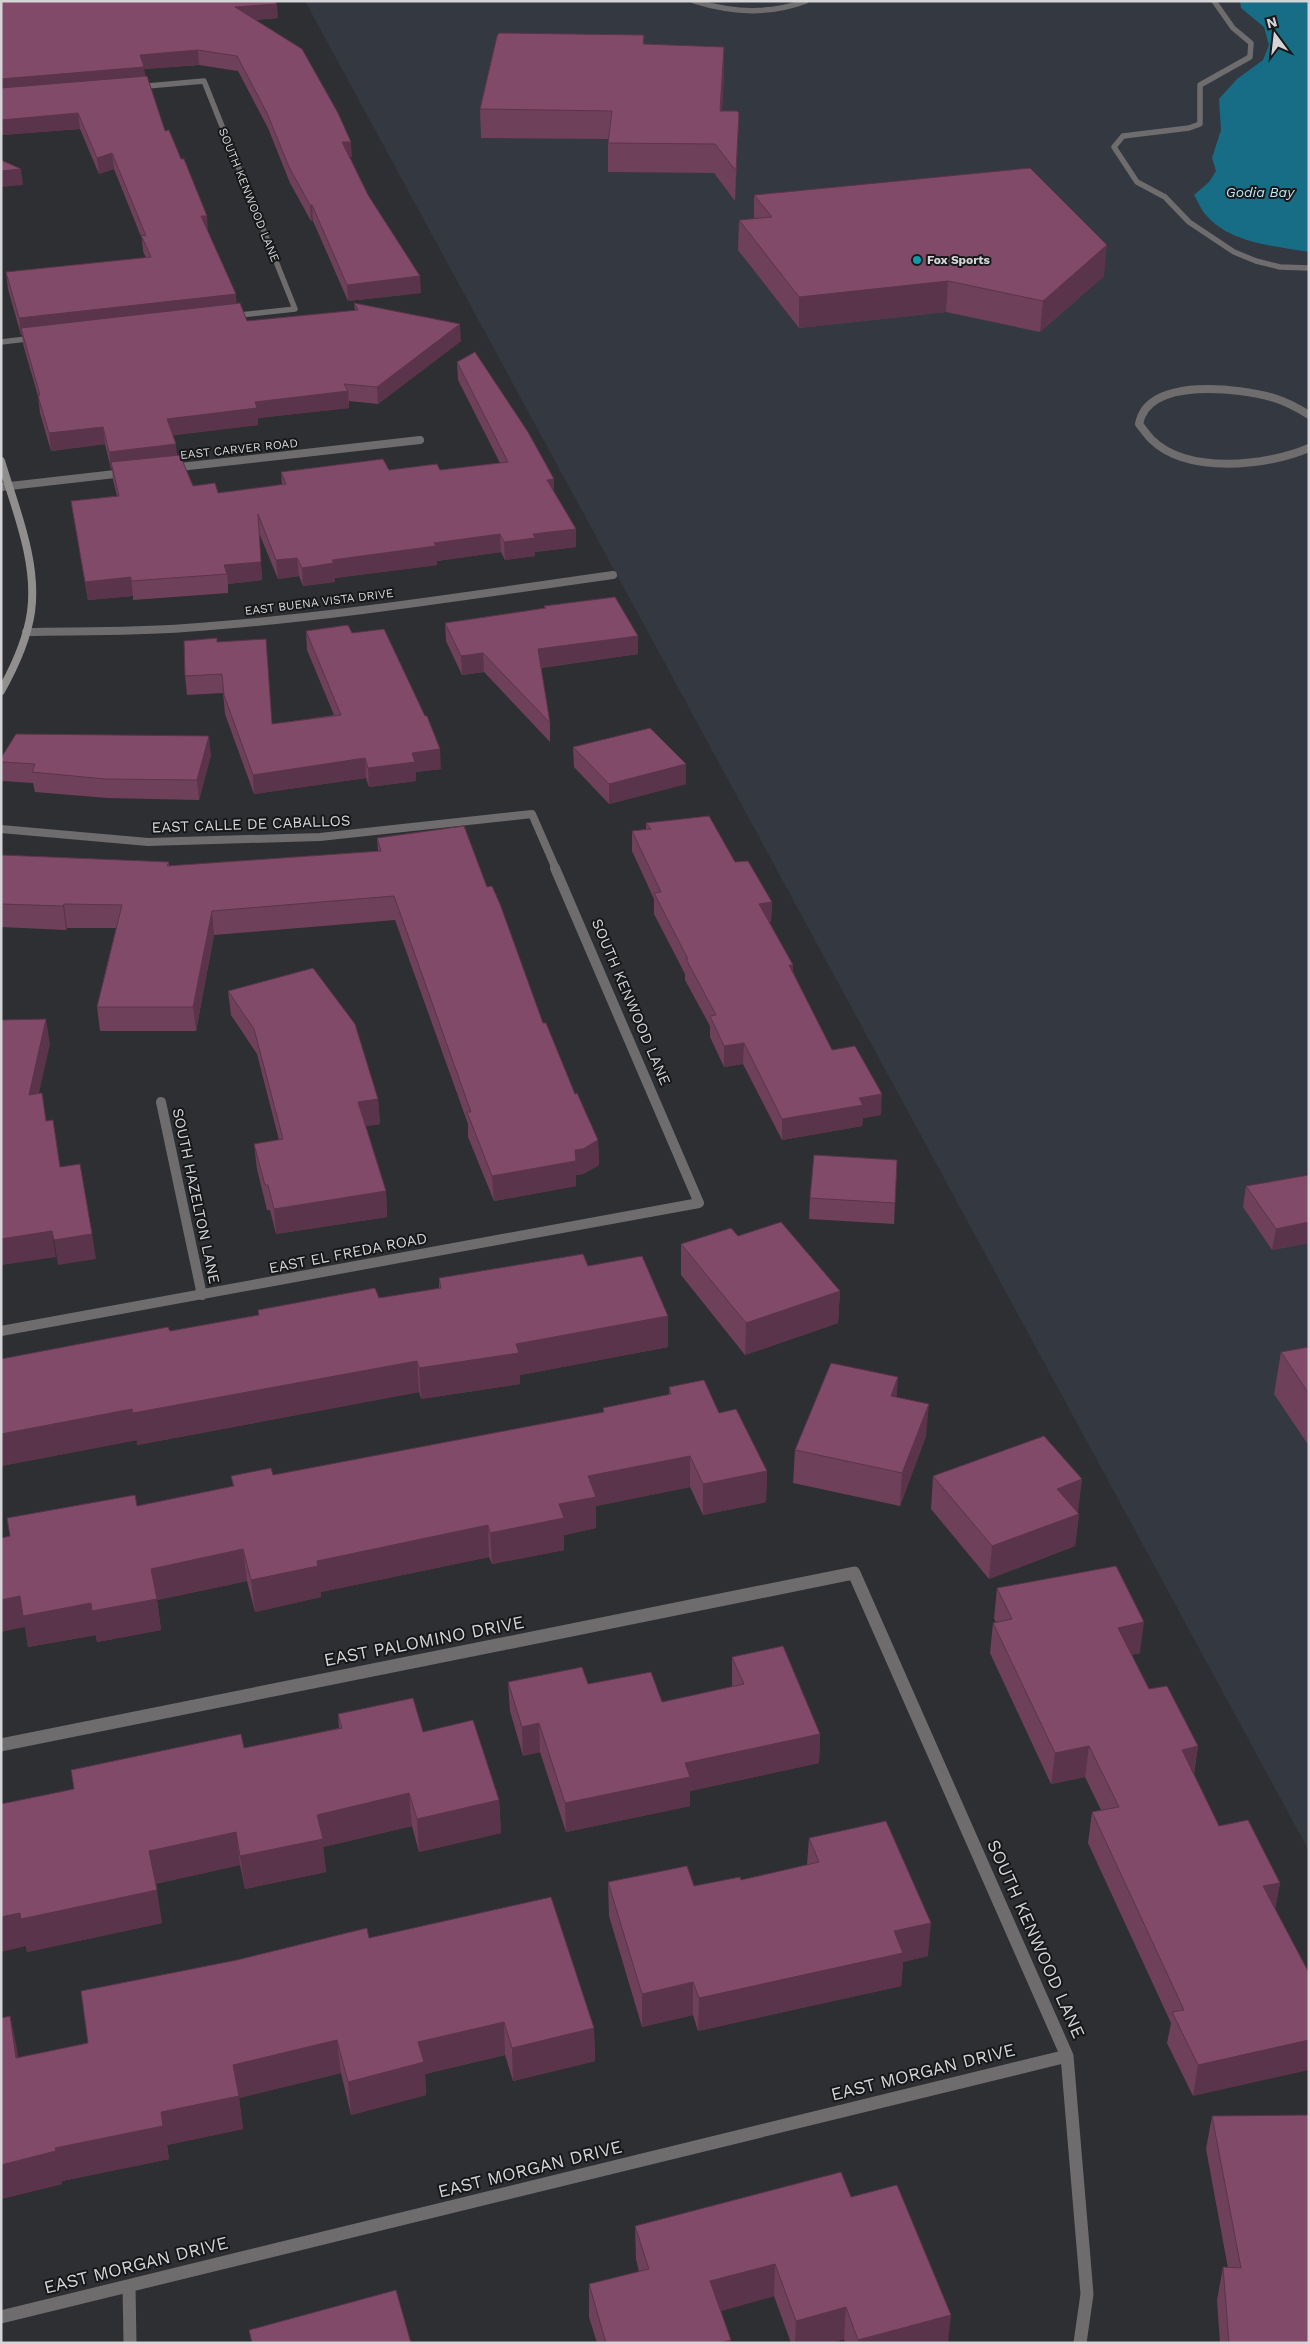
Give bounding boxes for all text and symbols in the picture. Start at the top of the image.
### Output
north arrow [1250,10,1300,60]
text: N [1265,13,1279,32]
street label: SOUTH KENWOOD LANE [216,126,282,264]
water label: Godia Bay [1226,184,1295,200]
place label: Fox Sports [927,253,991,267]
marker: Fox Sports [911,254,923,266]
street label: EAST CARVER ROAD [179,436,299,462]
street label: EAST BUENA VISTA DRIVE [244,586,394,618]
street label: EAST CALLE DE CABALLOS [151,812,351,836]
street label: SOUTH KENWOOD LANE [588,916,674,1088]
street label: SOUTH HAZELTON LANE [169,1107,223,1285]
street label: EAST EL FREDA ROAD [267,1229,429,1277]
street label: EAST PALOMINO DRIVE [322,1611,526,1670]
street label: SOUTH KENWOOD LANE [983,1836,1090,2041]
street label: EAST MORGAN DRIVE [829,2038,1017,2105]
street label: EAST MORGAN DRIVE [436,2135,624,2202]
street label: EAST MORGAN DRIVE [42,2231,230,2298]

